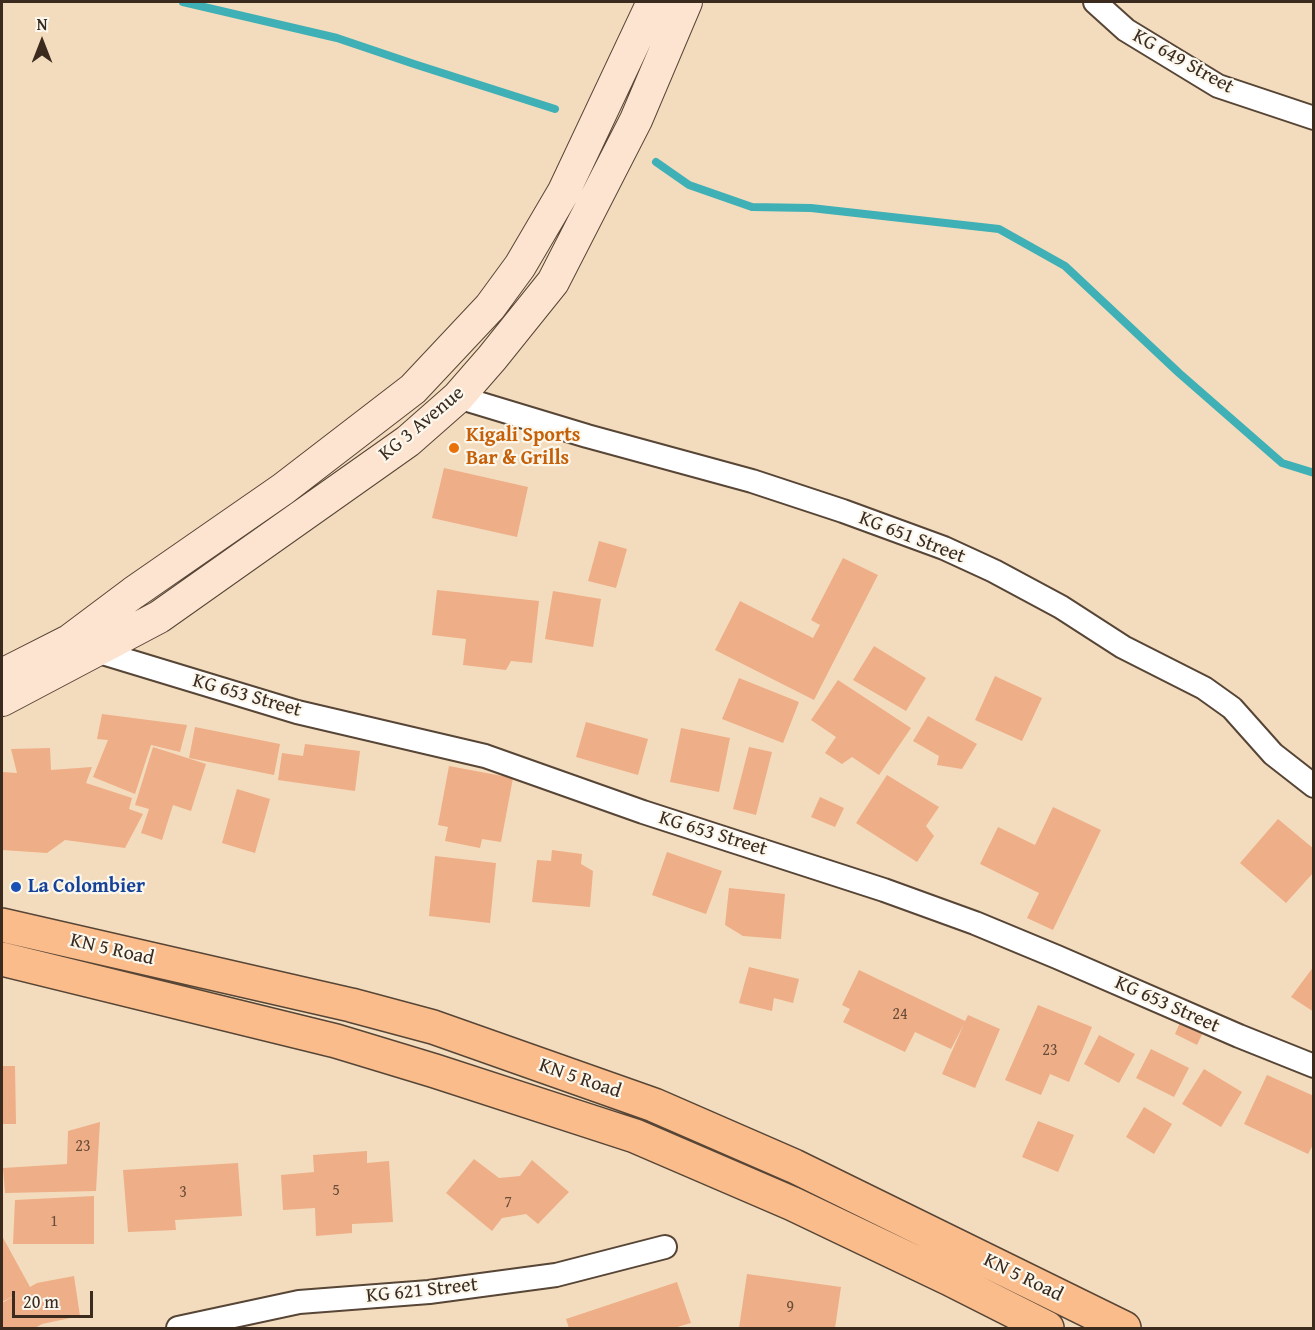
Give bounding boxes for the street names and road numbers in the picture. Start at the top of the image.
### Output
street label: KG 649 Street [1128,24,1238,100]
street label: KG 3 Avenue [375,382,469,466]
street label: KG 651 Street [855,507,969,569]
street label: KG 653 Street [190,669,304,723]
street label: KG 653 Street [656,806,770,862]
street label: KN 5 Road [68,929,156,971]
street label: KG 653 Street [1111,971,1223,1039]
street label: KN 5 Road [536,1054,624,1104]
street label: KN 5 Road [979,1249,1067,1307]
street label: KG 621 Street [365,1273,479,1309]

